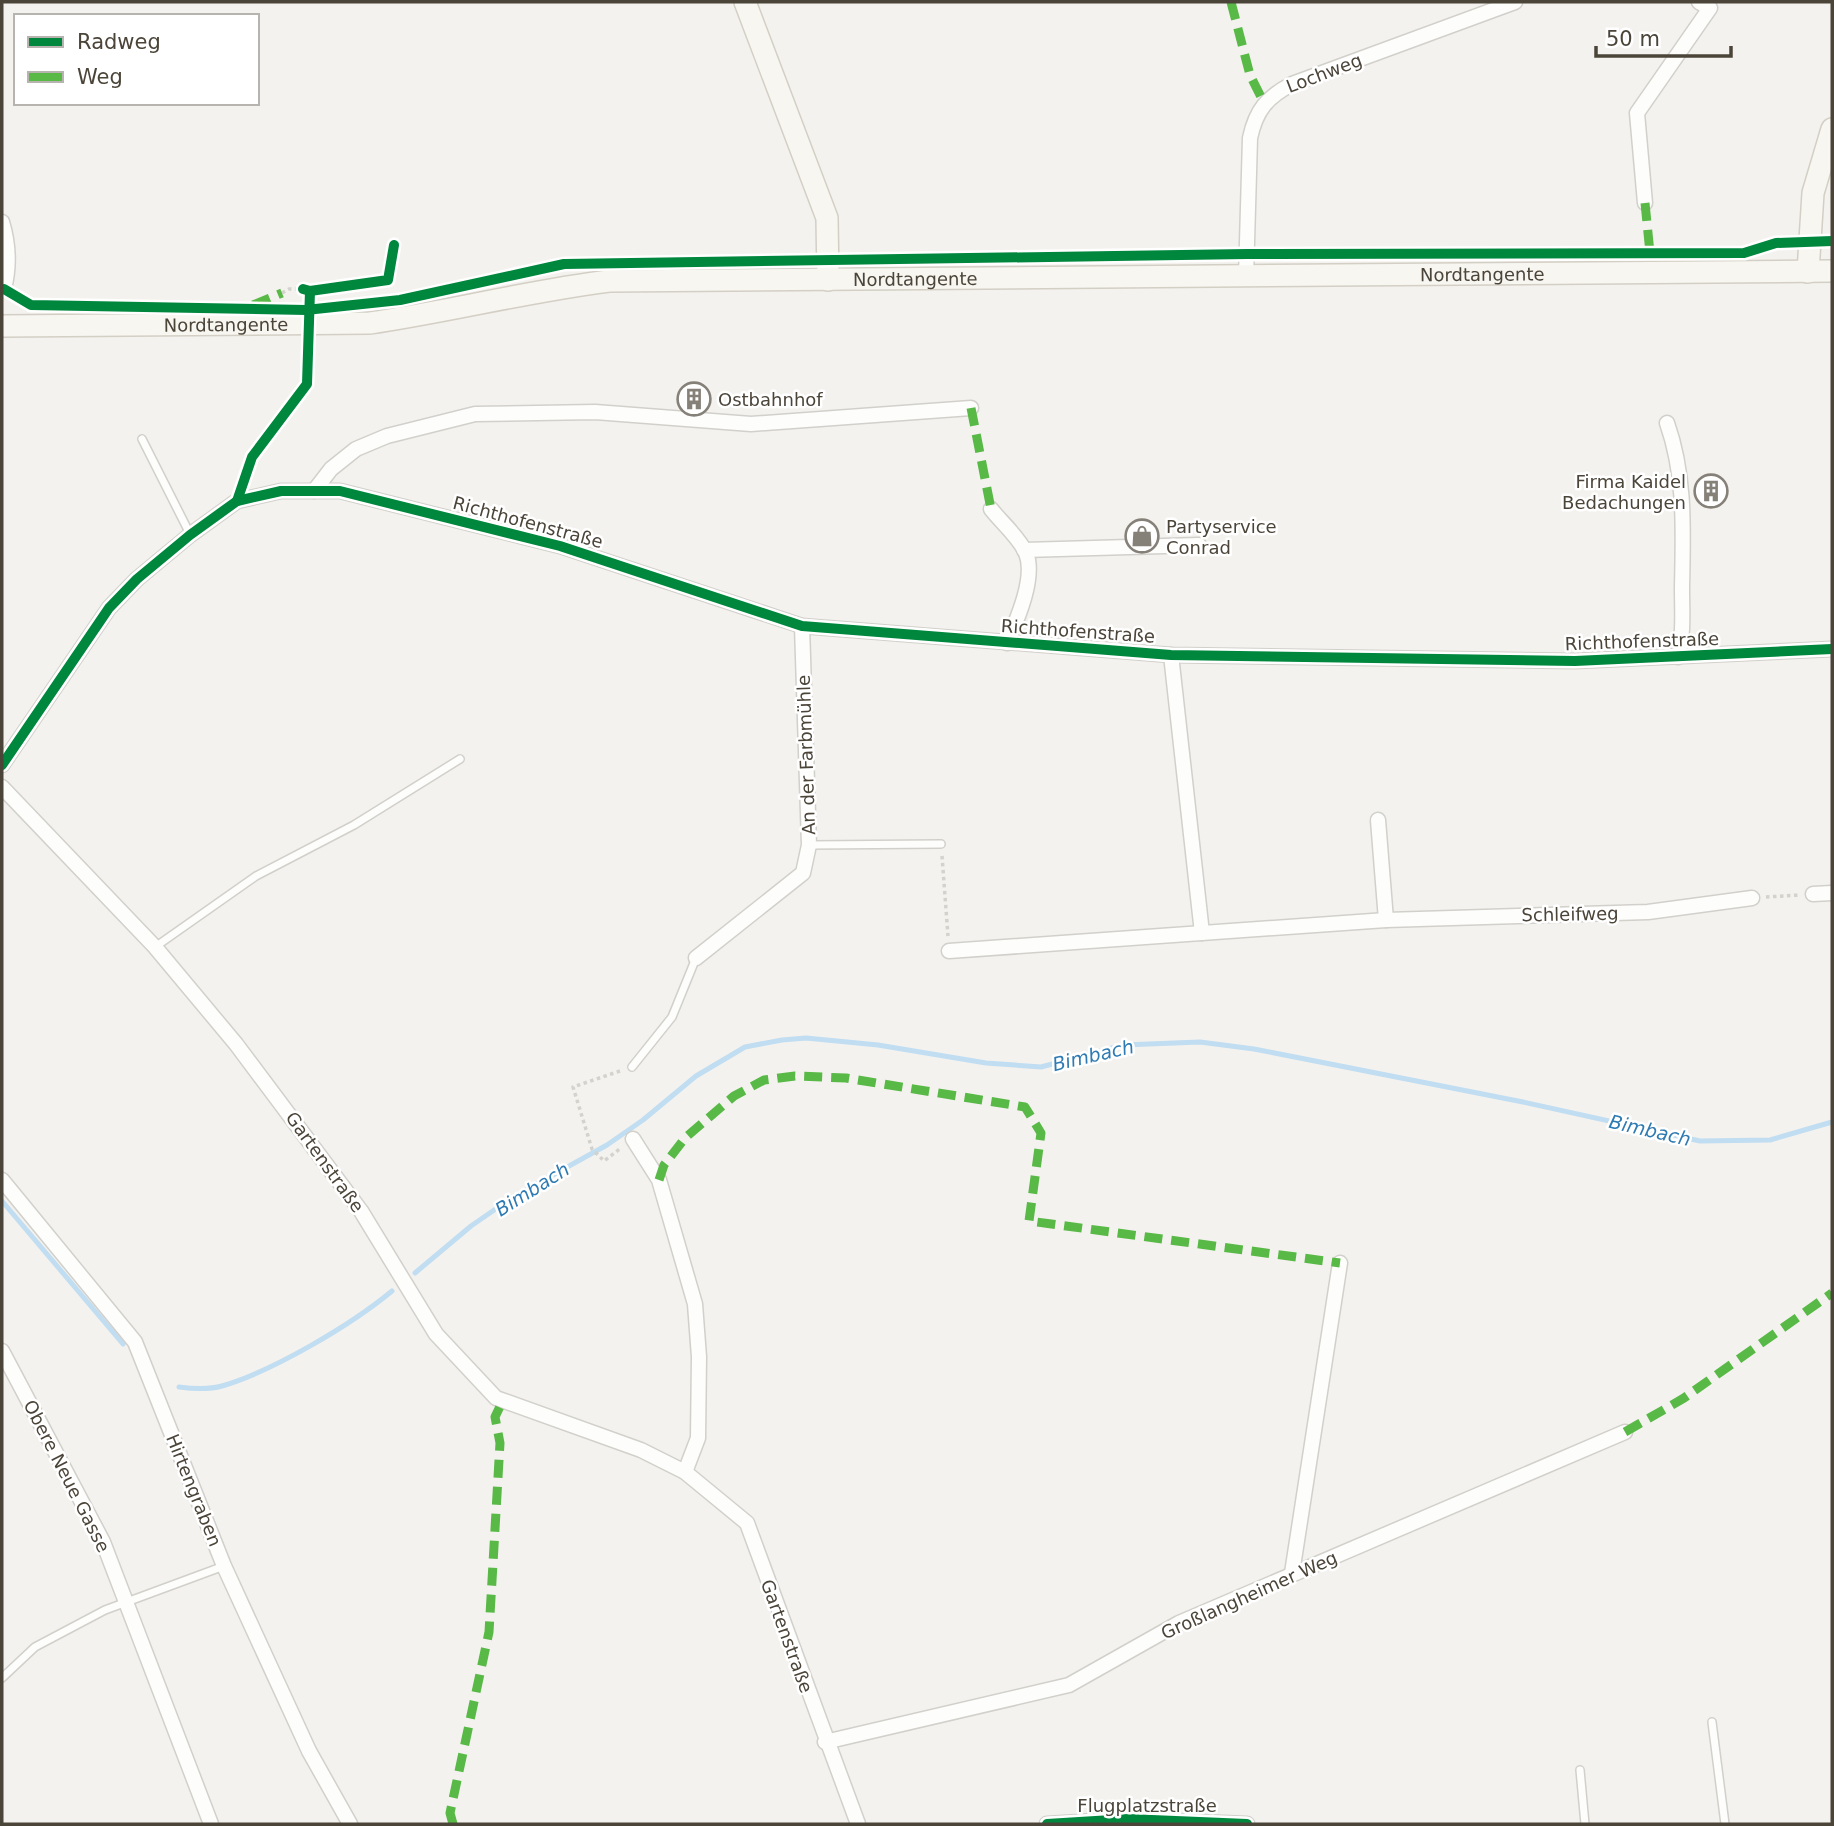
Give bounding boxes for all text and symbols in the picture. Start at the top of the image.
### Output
legend [14,14,259,105]
scale bar [1596,14,1731,58]
text: 50 m [1606,27,1660,51]
text: Radweg [77,30,161,54]
street label: Lochweg [1283,49,1365,97]
text: Weg [77,65,123,89]
street label: Nordtangente [1420,263,1545,285]
street label: Nordtangente [853,267,978,290]
street label: Nordtangente [164,313,288,335]
building icon: Ostbahnhof [675,380,713,418]
place label: Ostbahnhof [718,389,823,410]
place label: Firma Kaidel Bedachungen [1562,471,1686,513]
building icon: Firma Kaidel Bedachungen [1692,472,1730,510]
street label: Richthofenstraße [451,492,605,552]
place label: Partyservice Conrad [1166,516,1277,558]
shop icon: Partyservice Conrad [1123,517,1161,555]
street label: Richthofenstraße [1000,615,1156,647]
street label: Richthofenstraße [1564,628,1720,654]
street label: An der Farbmühle [793,675,819,835]
street label: Schleifweg [1521,903,1619,925]
water label: Bimbach [1050,1035,1136,1075]
street label: Gartenstraße [281,1108,369,1216]
water label: Bimbach [1607,1110,1693,1150]
water label: Bimbach [491,1158,573,1220]
street label: Obere Neue Gasse [20,1396,114,1556]
street label: Hirtengraben [162,1431,226,1549]
street label: Großlangheimer Weg [1158,1547,1340,1643]
street label: Gartenstraße [757,1576,817,1696]
street label: Flugplatzstraße [1077,1795,1217,1816]

